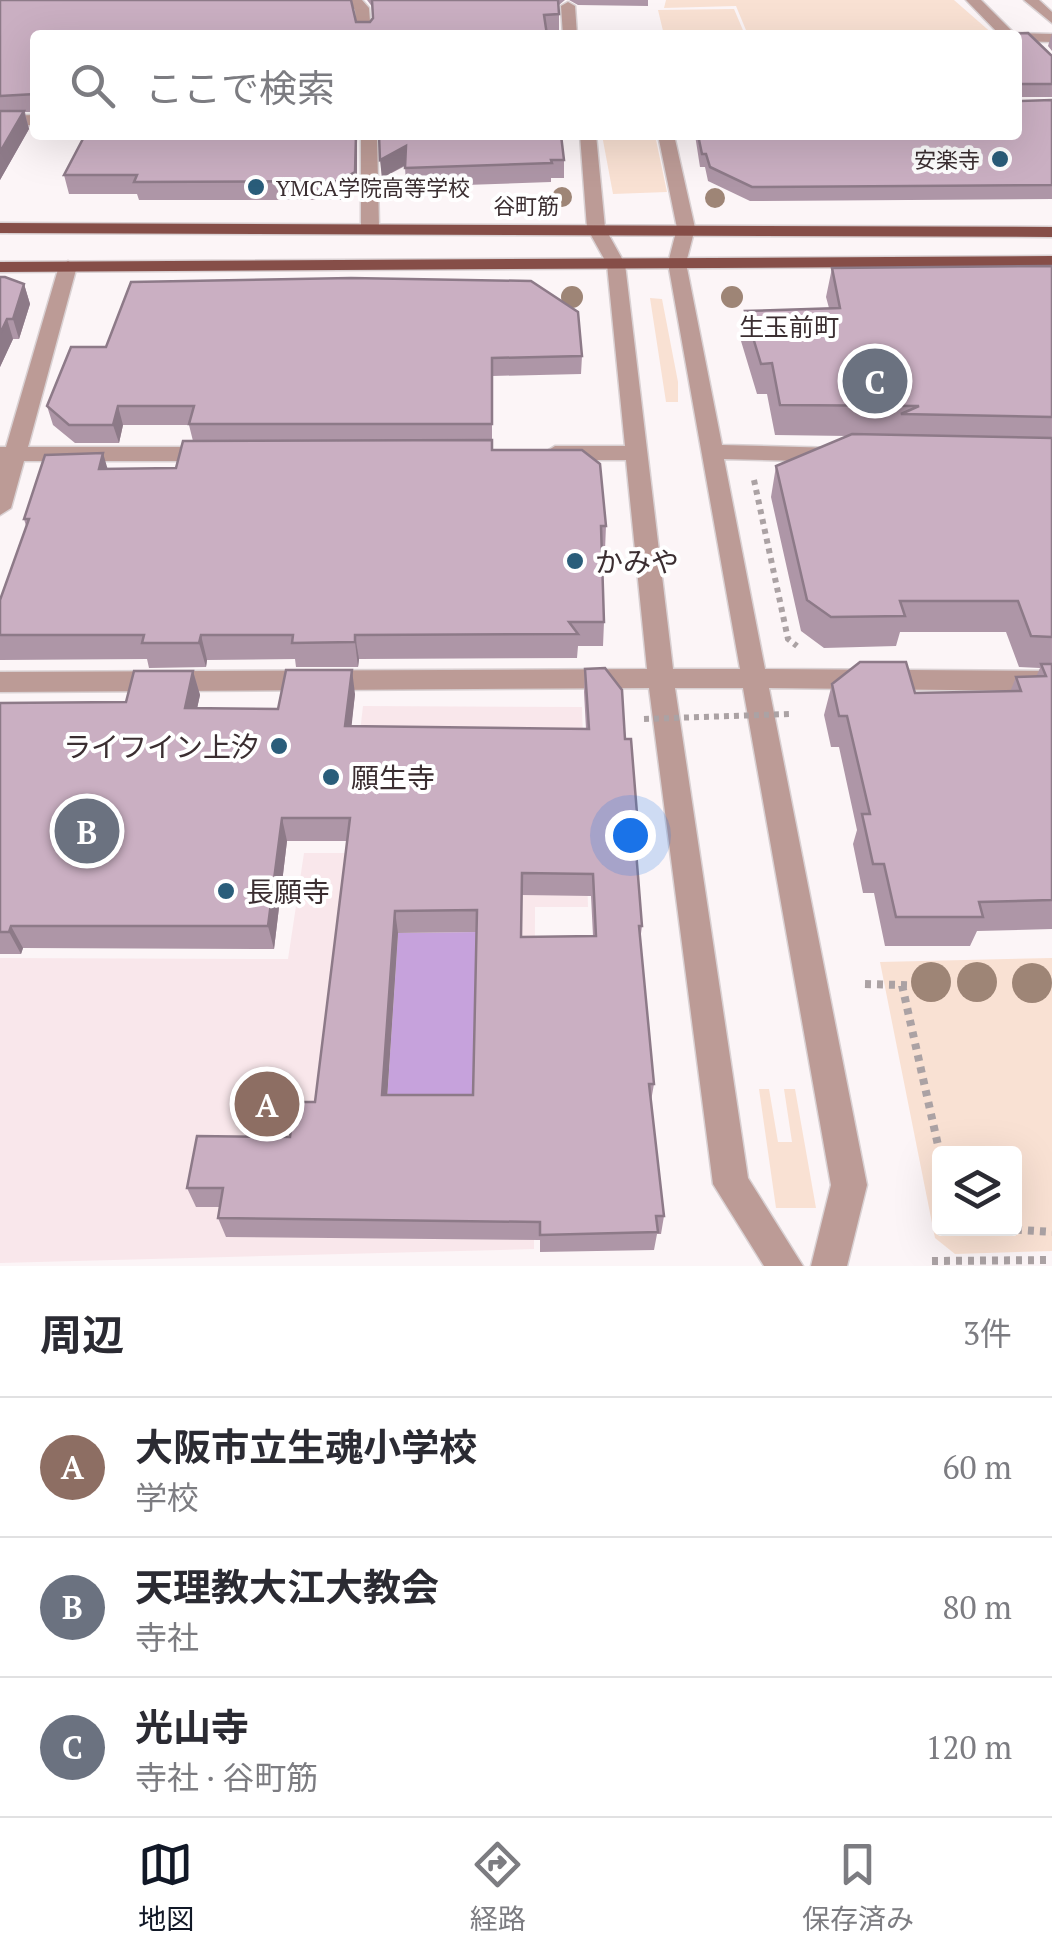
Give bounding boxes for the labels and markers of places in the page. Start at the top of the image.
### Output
place label: 安楽寺 [914,145,980,174]
marker: 安楽寺 [989,148,1011,170]
place label: YMCA学院高等学校 [276,173,470,202]
marker: YMCA学院高等学校 [245,176,267,198]
pin: C [842,344,908,418]
place label: かみや [595,543,679,580]
marker: かみや [564,550,586,572]
place label: ライフイン上汐 [63,728,259,765]
marker: ライフイン上汐 [268,735,290,757]
place label: 願生寺 [351,759,435,796]
marker: 願生寺 [320,766,342,788]
pin: B [54,794,120,868]
place label: 長願寺 [246,873,330,910]
marker: 長願寺 [215,880,237,902]
pin: A [234,1066,300,1142]

